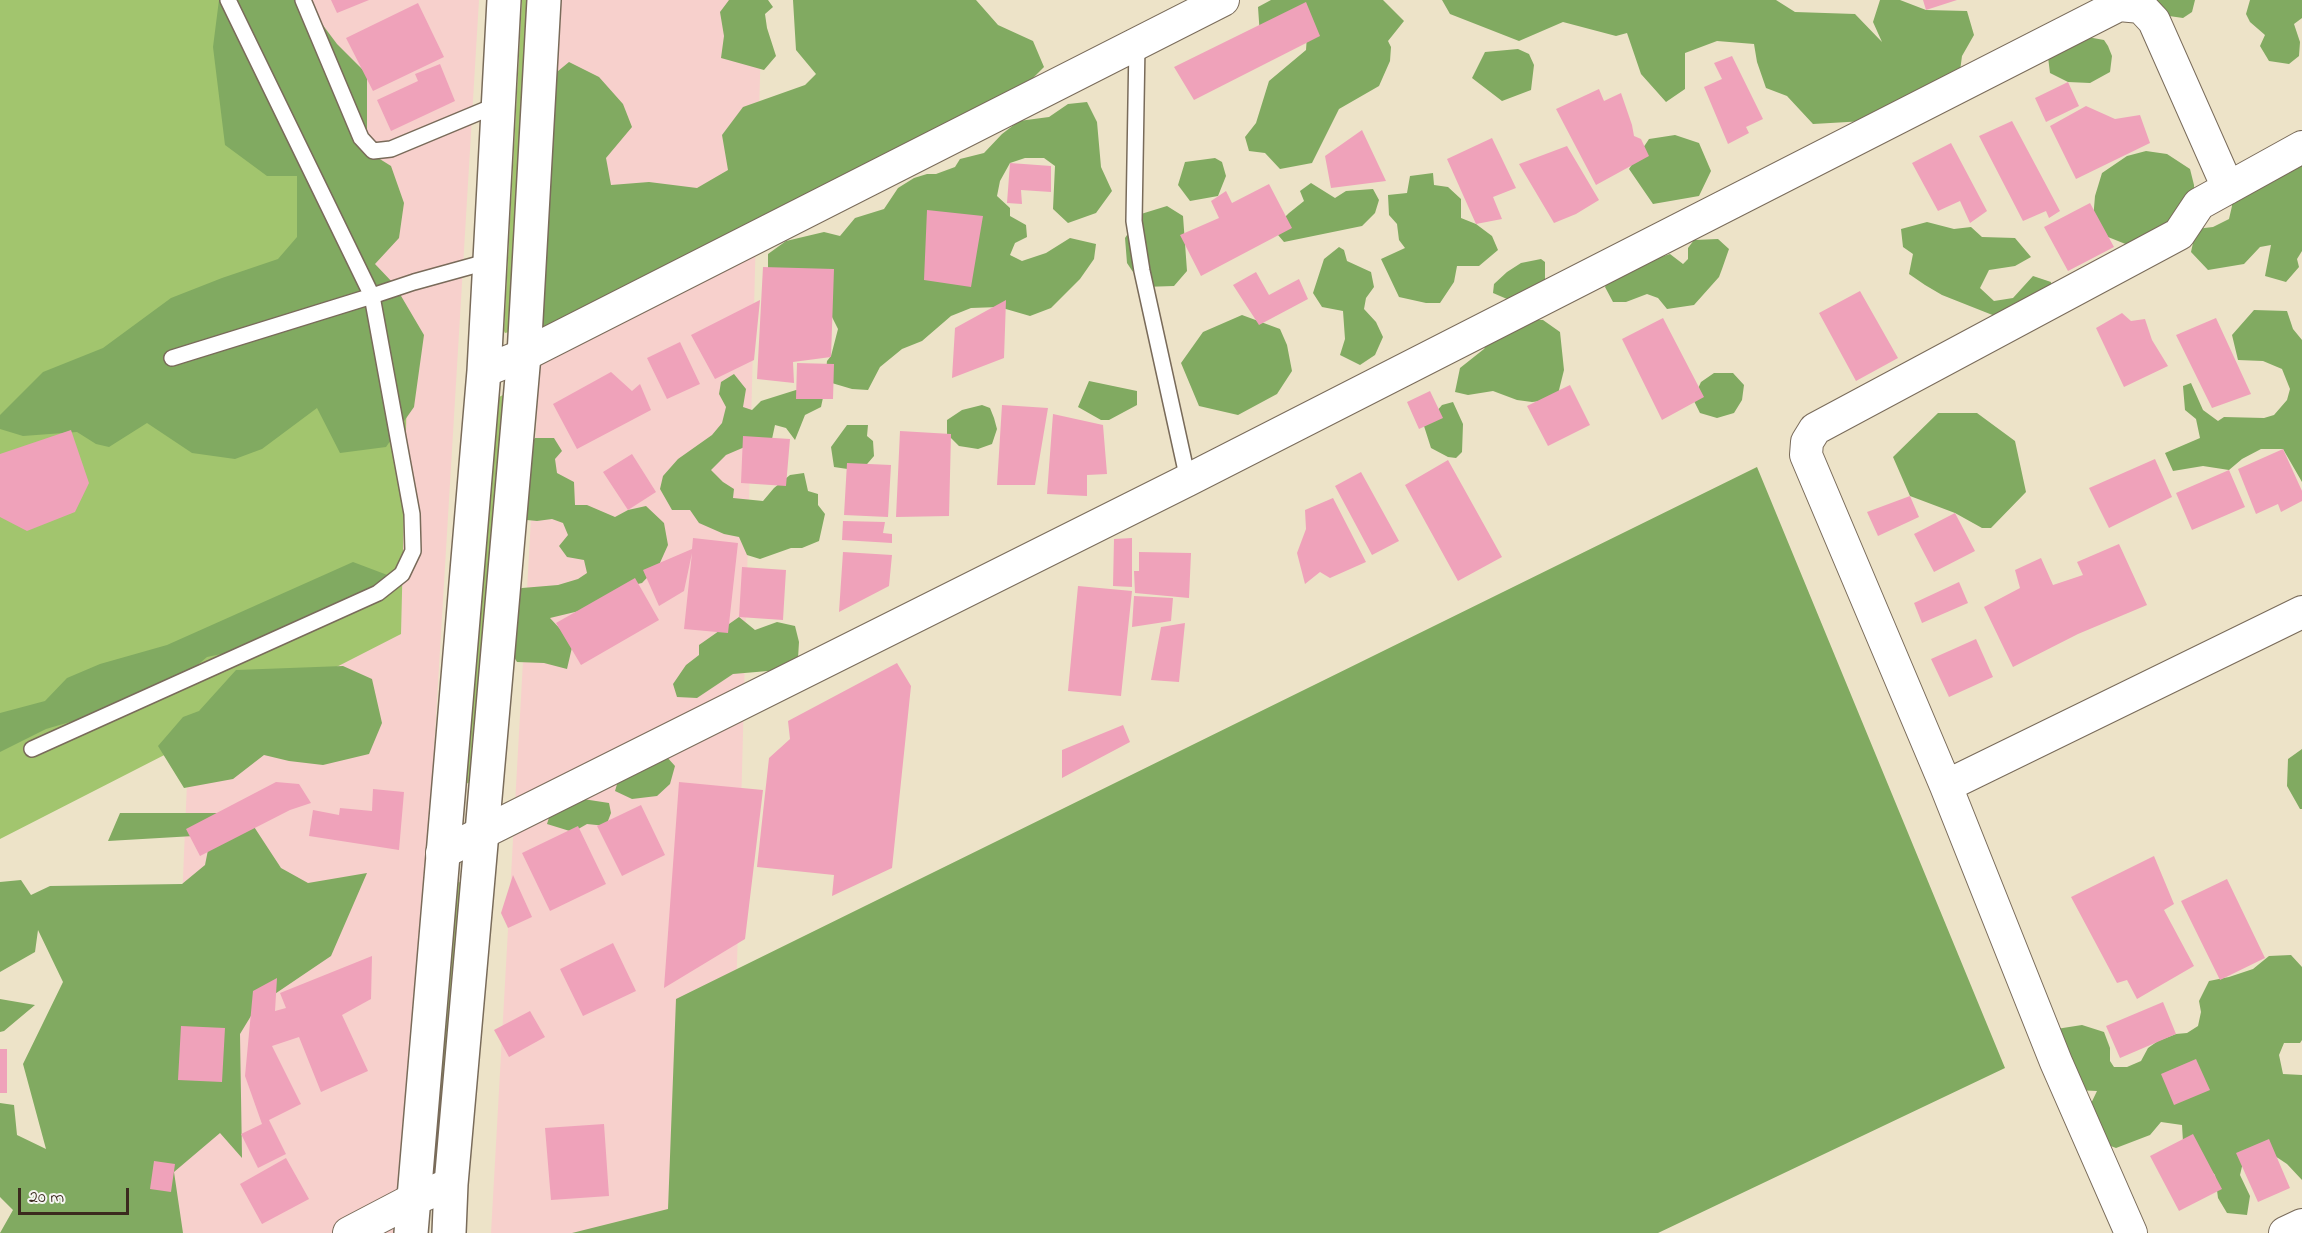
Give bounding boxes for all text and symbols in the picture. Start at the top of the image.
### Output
scale bar [21,1176,132,1214]
text: 20 m [29,1185,64,1211]

